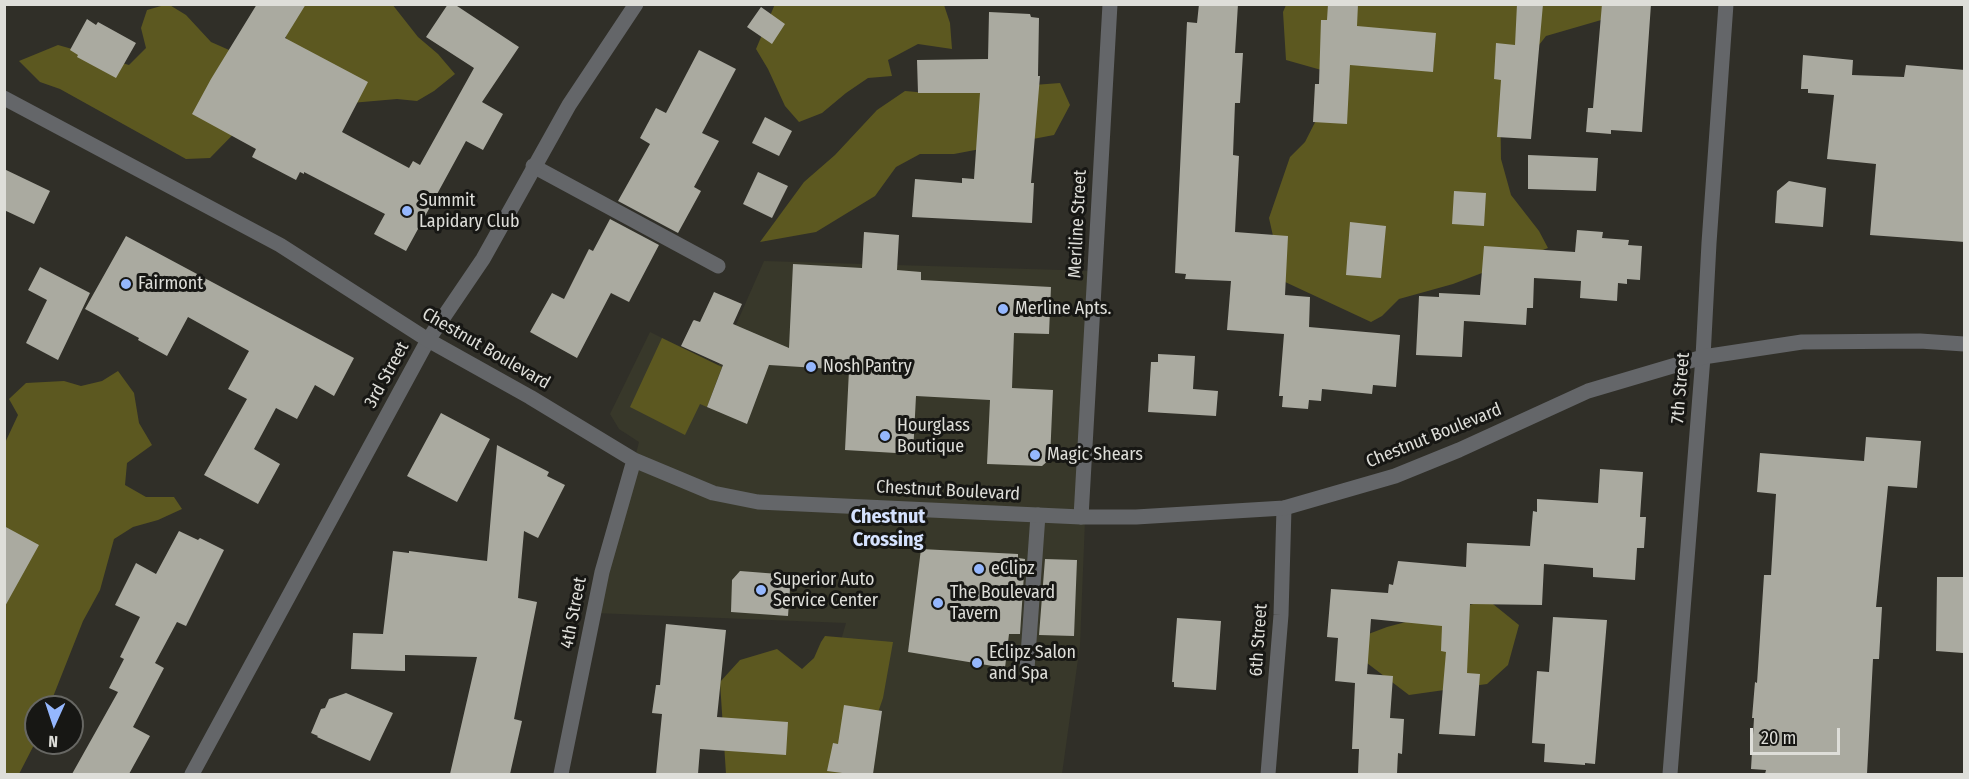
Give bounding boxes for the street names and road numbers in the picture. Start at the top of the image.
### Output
street label: Meriline Street [1064,169,1092,279]
street label: Chestnut Boulevard [418,304,554,394]
street label: 3rd Street [360,338,414,412]
street label: 7th Street [1667,352,1695,424]
street label: Chestnut Boulevard [1363,399,1505,473]
street label: Chestnut Boulevard [875,476,1021,506]
street label: 4th Street [556,575,592,651]
street label: 6th Street [1246,603,1272,677]

